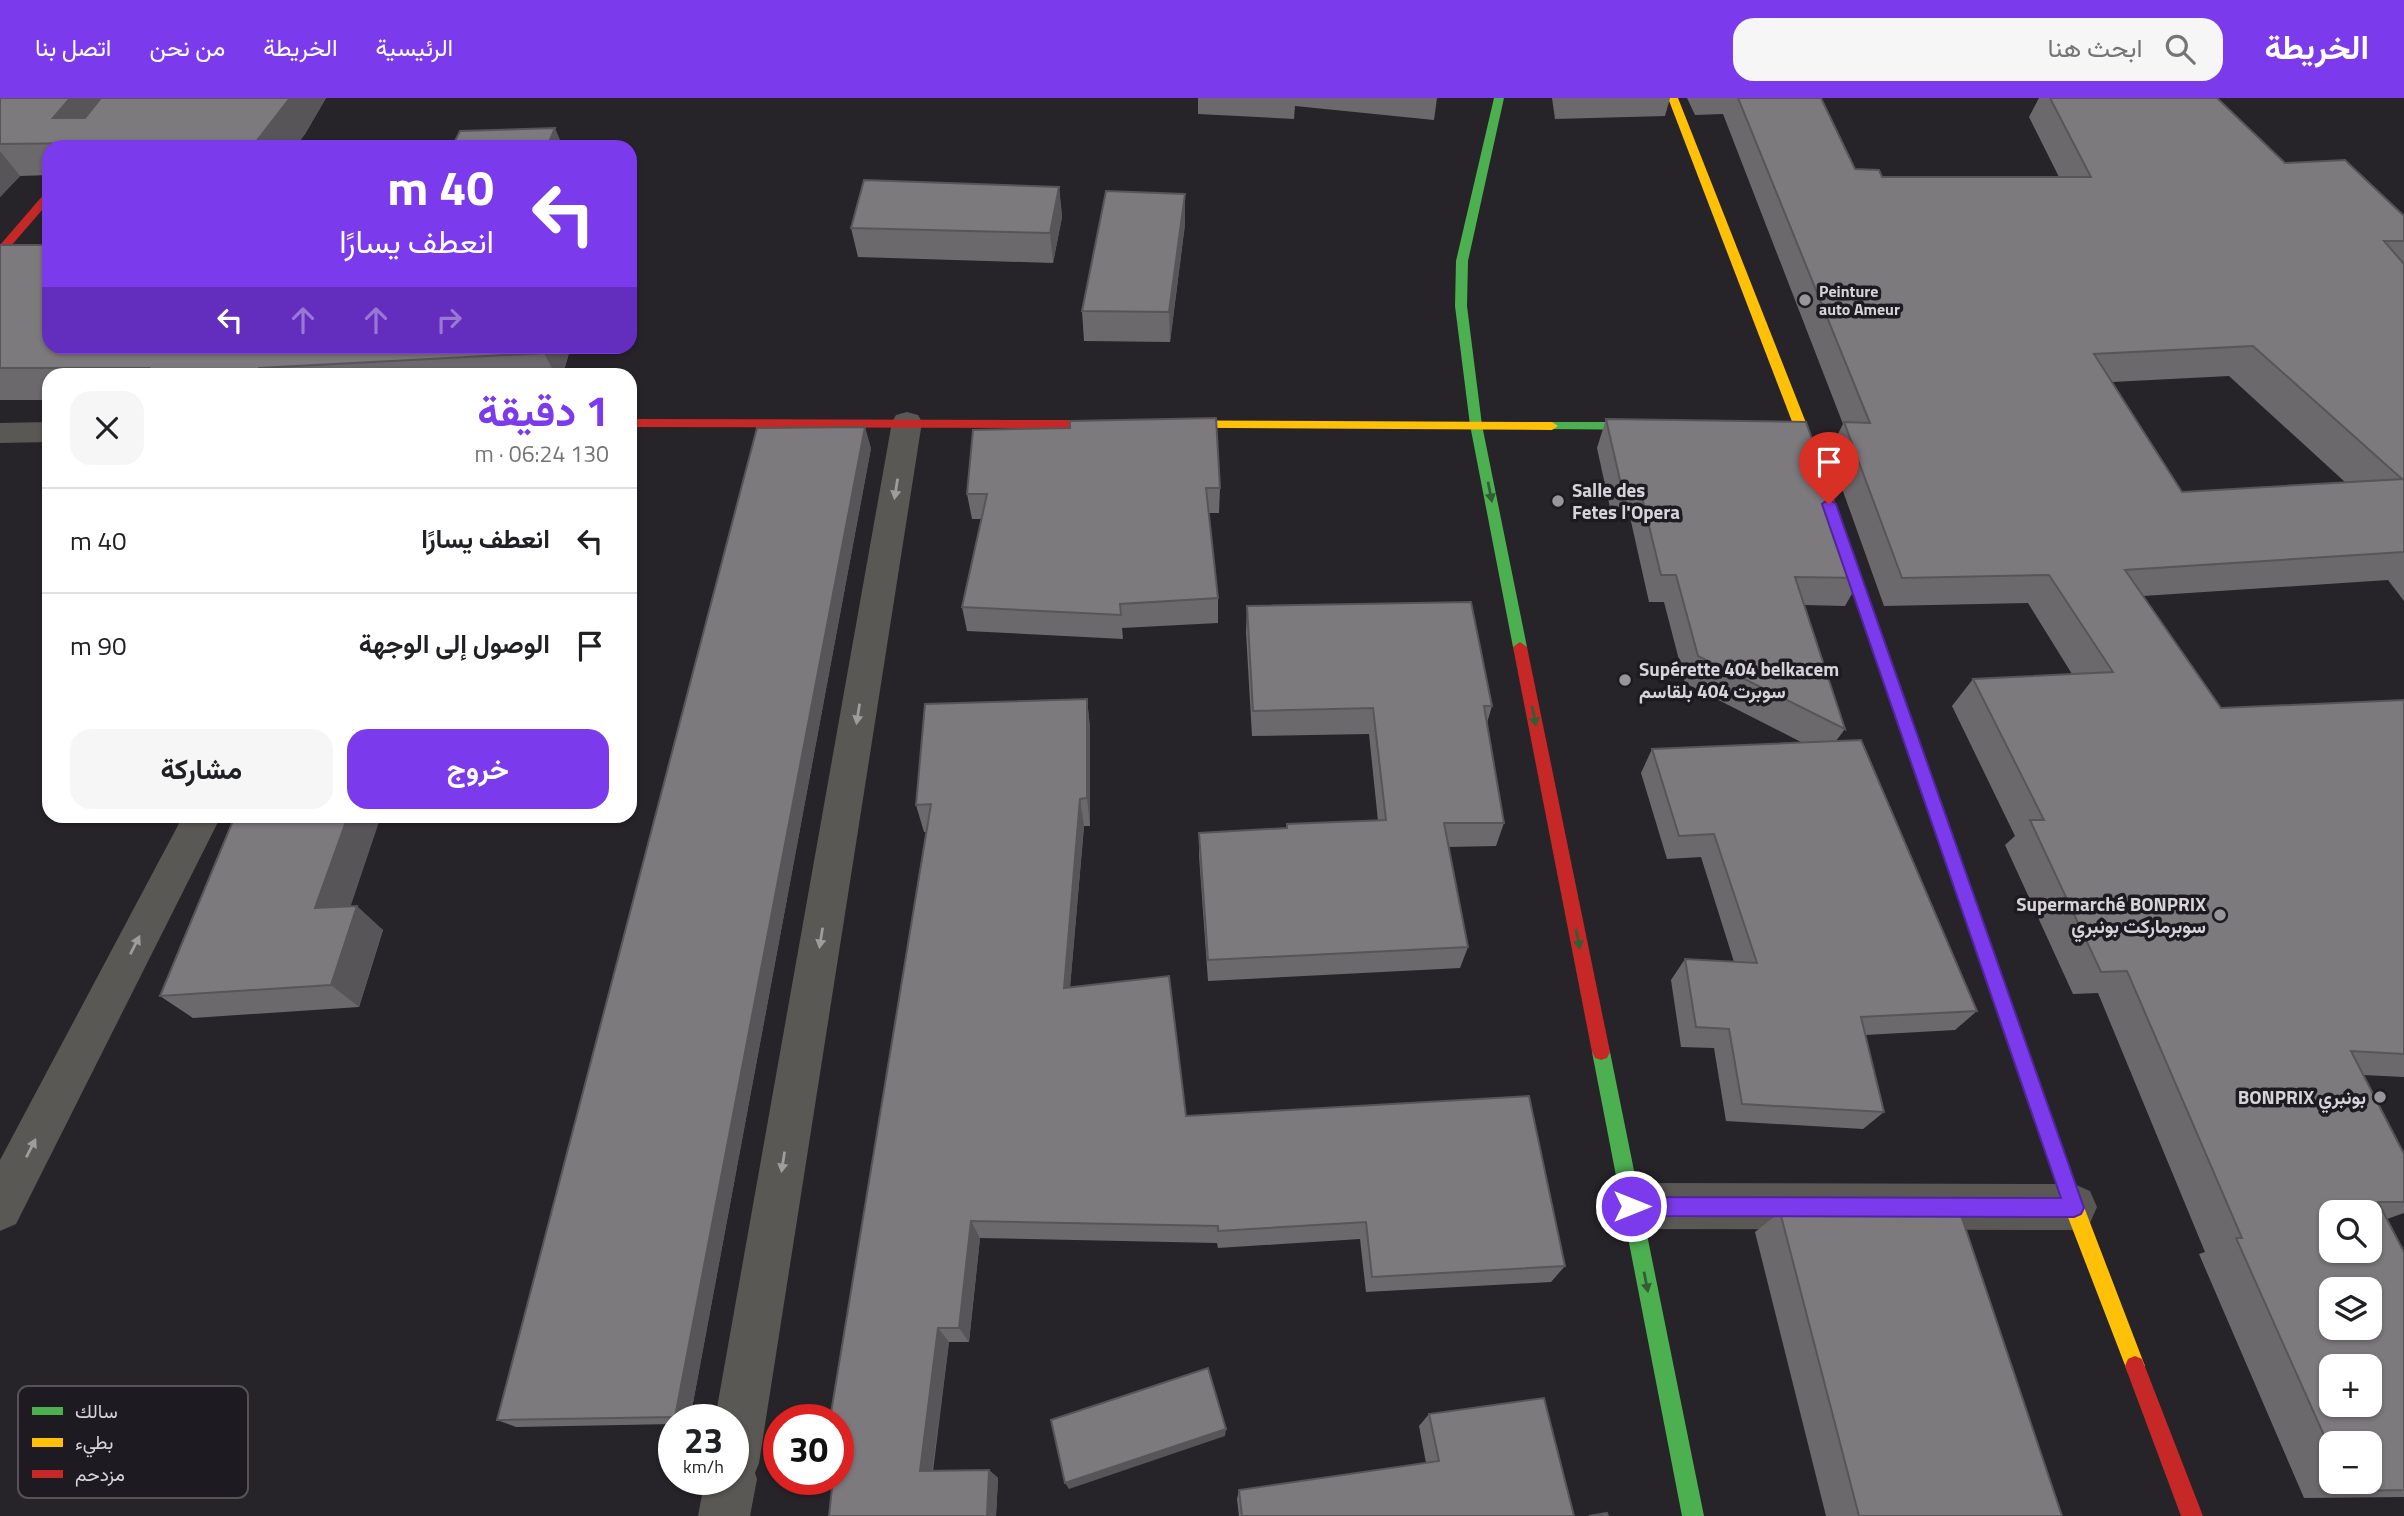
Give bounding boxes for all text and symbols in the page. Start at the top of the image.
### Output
search box [1733,18,2223,81]
text: الخريطة [2265,22,2369,72]
text: ابحث هنا [2048,28,2143,67]
text: اتصل بنا [35,29,111,65]
text: من نحن [149,29,225,65]
text: الخريطة [263,29,338,65]
text: الرئيسية [376,29,453,65]
icon: search [2161,30,2199,68]
text: 40 m [387,149,494,224]
icon: left [518,168,609,259]
text: انعطف يسارًا [339,217,494,265]
place label: Peinture auto Ameur [1819,279,1900,321]
marker: Peinture auto Ameur [1797,292,1813,308]
icon: left [211,301,249,339]
icon: ahead [284,301,322,339]
icon: ahead [357,301,395,339]
icon: right [430,301,468,339]
text: 1 دقيقة [477,378,609,442]
button: close [70,391,144,465]
pin [1799,432,1859,504]
text: 130 m · 06:24 [474,436,609,471]
icon: arrive [1810,443,1848,481]
place label: Salle des Fetes l'Opera [1572,475,1680,526]
one-way arrow [890,478,901,500]
one-way arrow [1484,481,1495,503]
marker: Salle des Fetes l'Opera [1550,493,1566,509]
text: انعطف يسارًا [421,519,550,558]
text: 40 m [70,521,127,560]
icon: left [571,522,609,560]
text: الوصول إلى الوجهة [359,624,550,663]
text: 90 m [70,626,127,665]
icon: arrive [571,627,609,665]
place label: Supérette 404 belkacem سوبرت 404 بلقاسم [1639,654,1839,705]
marker: Supérette 404 belkacem سوبرت 404 بلقاسم [1617,672,1633,688]
one-way arrow [852,703,863,725]
one-way arrow [1529,705,1540,727]
button: مشاركة [70,729,333,809]
button: خروج [347,729,609,809]
place label: Supermarché BONPRIX سوبرماركت بونبري [2016,889,2206,943]
marker: Supermarché BONPRIX سوبرماركت بونبري [2212,907,2228,923]
one-way arrow [815,927,826,949]
one-way arrow [1573,928,1584,950]
one-way arrow [130,935,141,955]
place label: BONPRIX بونبري [2238,1082,2366,1114]
marker: BONPRIX بونبري [2372,1089,2388,1105]
one-way arrow [26,1138,37,1158]
one-way arrow [777,1152,788,1174]
position arrow [1594,1169,1668,1243]
map controls [2319,1200,2382,1494]
button: search [2319,1200,2382,1263]
one-way arrow [1641,1271,1652,1293]
button: layers [2319,1277,2382,1340]
button: + [2319,1354,2382,1417]
legend [18,1386,248,1498]
text: سالك [75,1396,118,1425]
speed limit sign: 30 [763,1404,854,1495]
text: 23 [684,1413,723,1467]
text: بطيء [75,1427,113,1458]
button: − [2319,1431,2382,1494]
text: km/h [683,1453,724,1480]
text: مزدحم [75,1459,125,1488]

